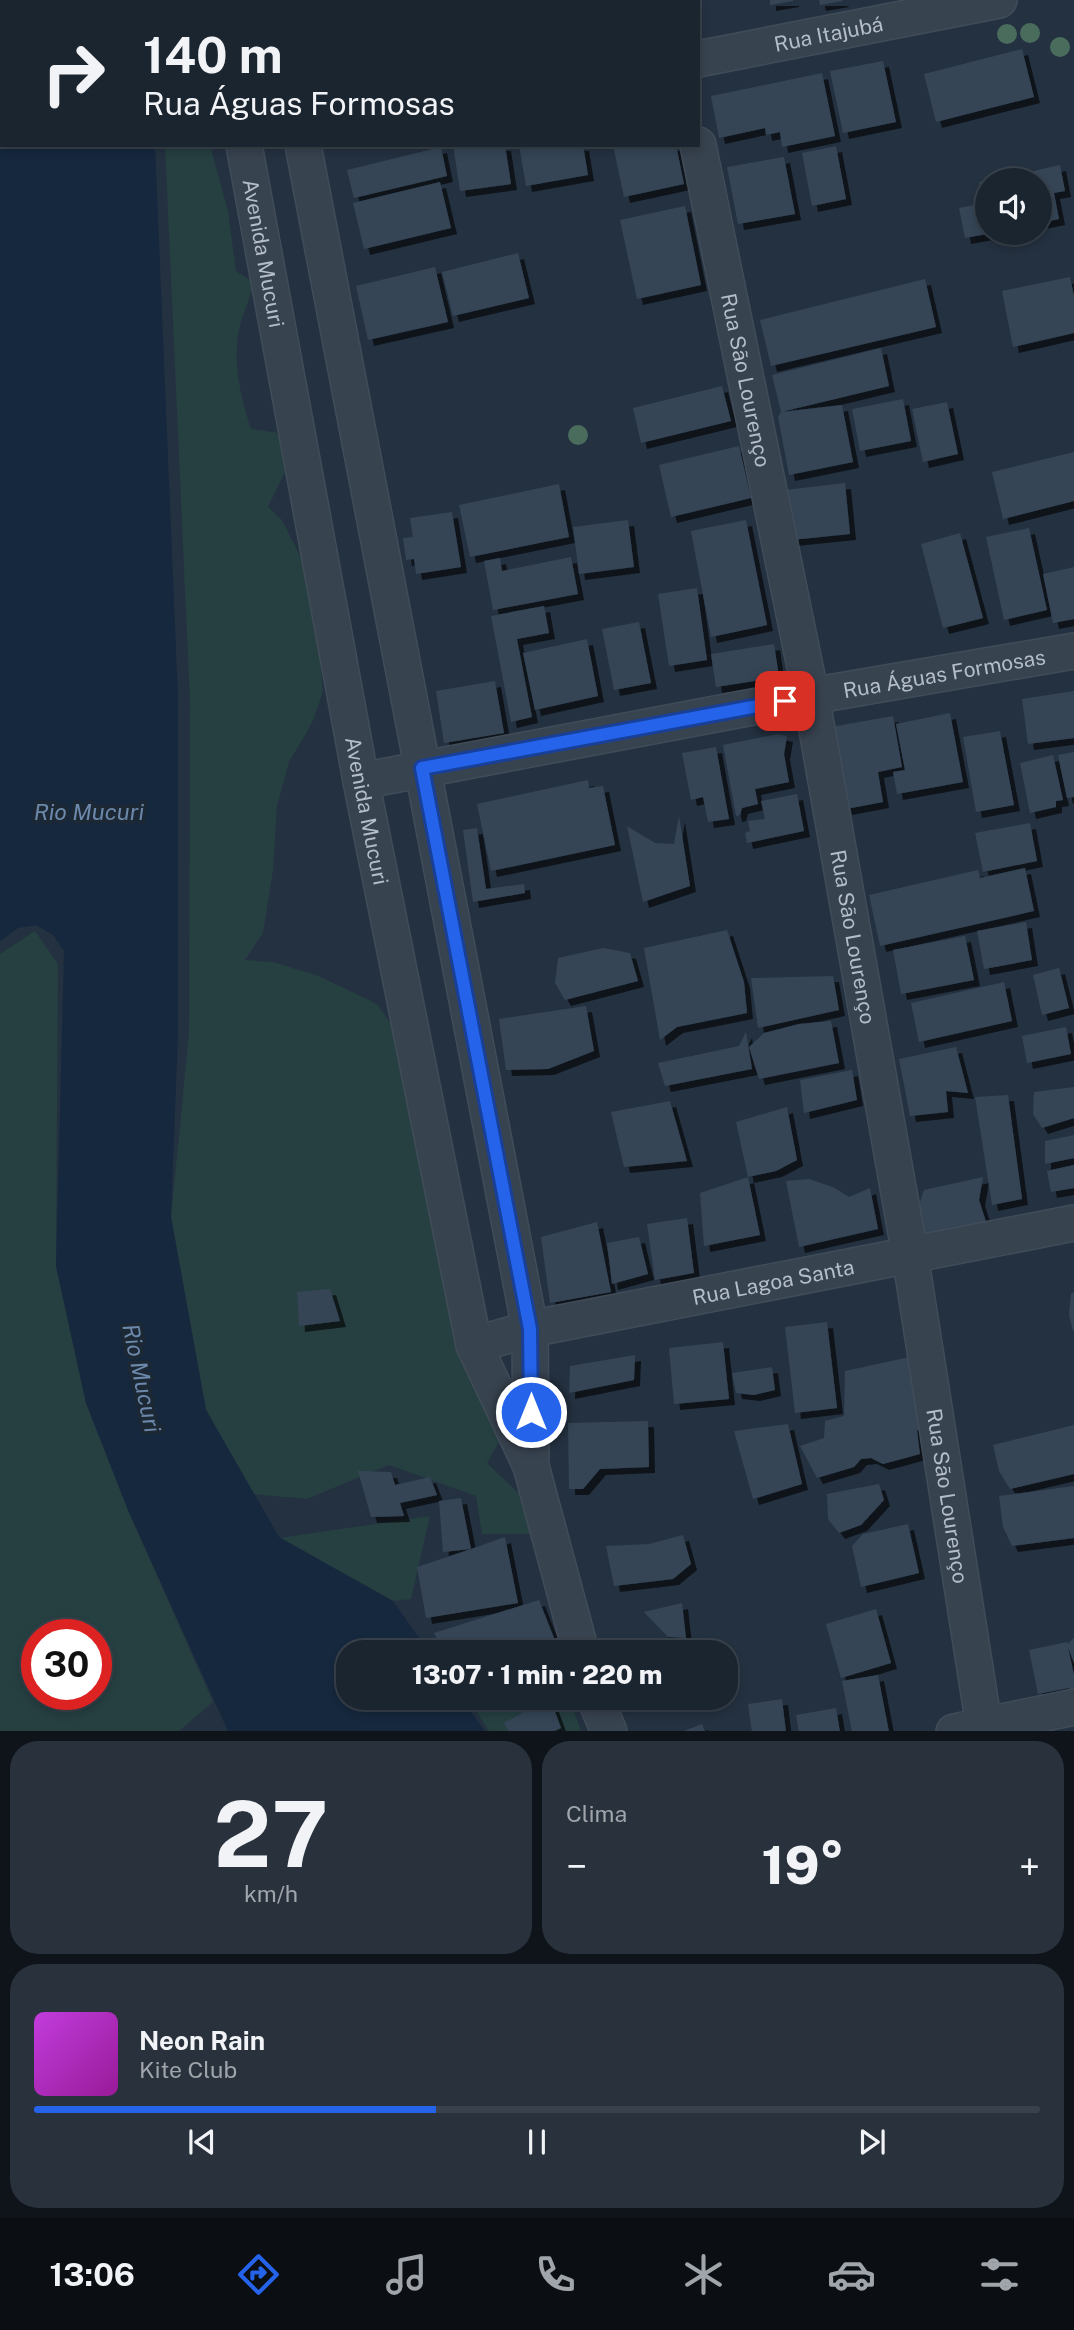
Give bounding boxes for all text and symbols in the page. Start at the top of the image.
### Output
street label: Rua Itajubá [772,11,885,56]
text: 140 m [143,26,283,84]
icon: right [28,28,119,119]
text: Rua Águas Formosas [143,85,455,122]
map controls [975,168,1052,245]
button: sound [975,168,1052,245]
street label: Avenida Mucuri [238,177,290,329]
street label: Rua São Lourenço [716,291,776,469]
street label: Rua Águas Formosas [841,644,1047,703]
pin [755,671,815,731]
icon: arrive [766,682,804,720]
street label: Avenida Mucuri [341,735,394,887]
water label: Rio Mucuri [34,798,145,825]
street label: Rua São Lourenço [826,848,881,1026]
street label: Rua Lagoa Santa [690,1254,856,1310]
water label: Rio Mucuri [117,1321,167,1435]
position arrow [494,1375,568,1449]
street label: Rua São Lourenço [922,1407,974,1585]
speed limit sign: 30 [21,1619,112,1710]
text: 13:07 · 1 min · 220 m [412,1659,662,1690]
text: 27 [214,1781,328,1887]
text: Clima [566,1800,627,1827]
text: 19° [762,1835,844,1896]
text: − [566,1844,587,1889]
text: + [1019,1844,1040,1889]
text: km/h [244,1880,298,1907]
text: Neon Rain [139,2025,265,2056]
text: Kite Club [139,2056,237,2083]
icon: previous [183,2123,221,2161]
icon: pause [518,2123,556,2161]
icon: next [853,2123,891,2161]
icon: directions [234,2250,283,2299]
icon: music [382,2250,431,2299]
icon: phone [531,2250,580,2299]
icon: climate [679,2250,728,2299]
icon: car [827,2250,876,2299]
icon: filters [975,2250,1024,2299]
text: 13:06 [50,2256,135,2293]

